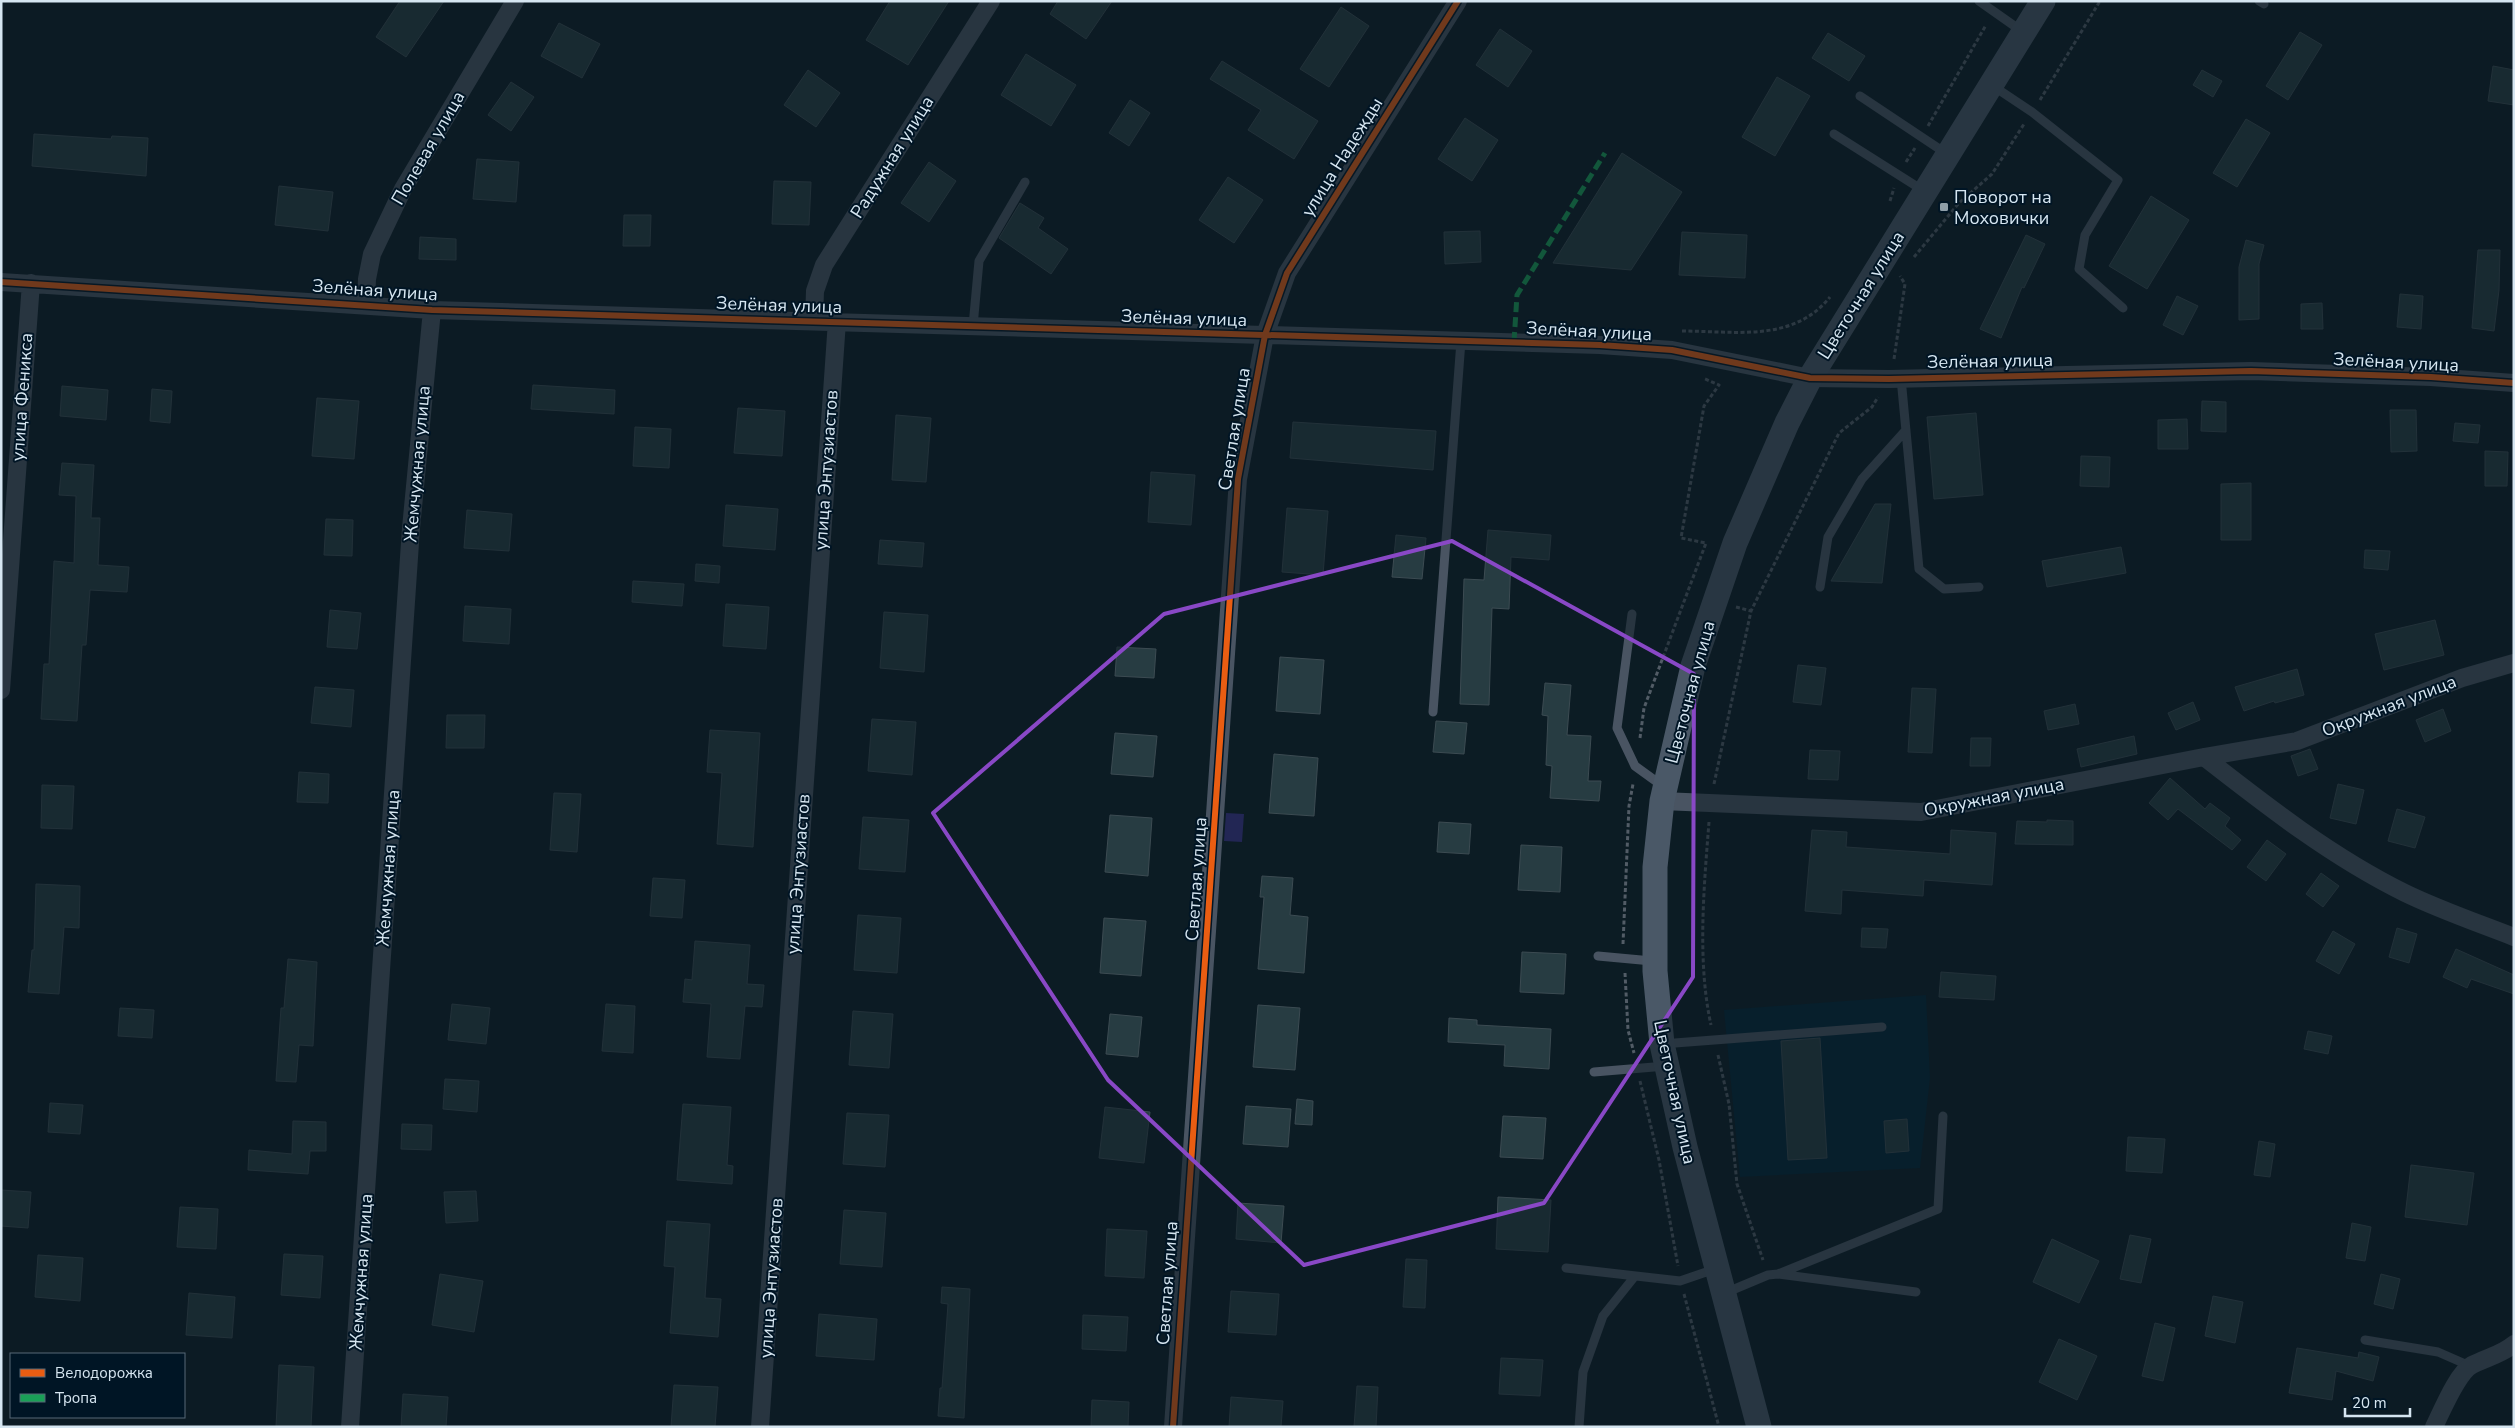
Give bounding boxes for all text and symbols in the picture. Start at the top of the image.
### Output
street label: Полевая улица [386,87,470,209]
street label: Радужная улица [845,91,939,223]
street label: улица Надежды [1296,93,1388,221]
place label: Поворот на Моховички [1954,185,2052,230]
marker: Поворот на Моховички [1938,201,1950,213]
street label: Цветочная улица [1812,226,1910,364]
street label: Зелёная улица [311,274,439,306]
street label: Зелёная улица [716,291,842,319]
street label: Зелёная улица [1121,304,1247,332]
street label: Зелёная улица [1525,316,1653,346]
street label: улица Феникса [6,332,38,462]
street label: Зелёная улица [2332,347,2460,377]
street label: Зелёная улица [1927,348,2053,374]
street label: Светлая улица [1212,366,1256,492]
street label: Жемчужная улица [398,385,436,543]
street label: улица Энтузиастов [808,389,844,551]
street label: Цветочная улица [1659,618,1721,766]
street label: Окружная улица [2318,669,2460,743]
street label: Окружная улица [1922,772,2066,822]
street label: Жемчужная улица [371,789,405,947]
street label: улица Энтузиастов [780,793,816,955]
street label: Светлая улица [1180,816,1212,942]
street label: Цветочная улица [1648,1018,1702,1166]
street label: Жемчужная улица [344,1193,378,1351]
street label: улица Энтузиастов [753,1197,789,1359]
street label: Светлая улица [1151,1220,1183,1346]
legend [10,1353,185,1418]
text: Велодорожка [55,1363,153,1383]
scale bar [2345,1386,2410,1418]
text: Тропа [55,1388,97,1408]
text: 20 m [2352,1393,2387,1413]

